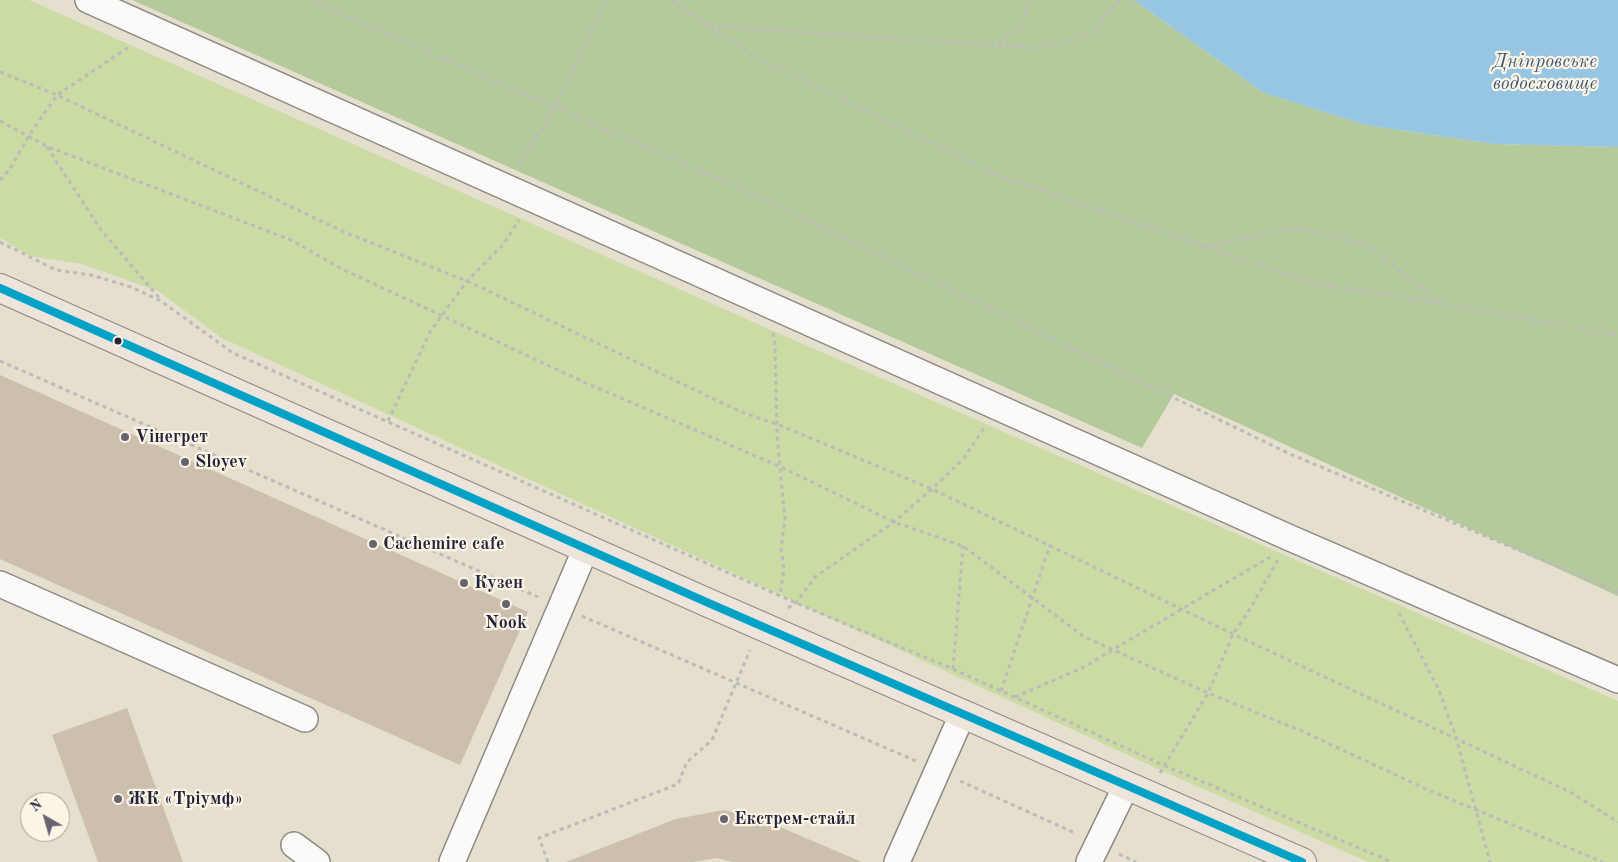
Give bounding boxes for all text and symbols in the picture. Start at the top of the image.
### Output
water label: Дніпровське водосховище [1493,51,1597,95]
unlabelled marker [113,336,123,346]
place label: Vінегрет [135,426,208,448]
marker: Vінегрет [119,431,131,443]
place label: Sloyev [195,451,247,473]
marker: Sloyev [179,456,191,468]
place label: Cachemire cafe [383,533,504,555]
marker: Cachemire cafe [367,538,379,550]
place label: Кузен [474,572,523,594]
marker: Кузен [458,577,470,589]
marker: Nook [500,598,512,610]
place label: Nook [485,612,527,634]
place label: ЖК «Тріумф» [128,788,243,810]
north arrow [20,792,70,842]
marker: ЖК «Тріумф» [112,793,124,805]
text: N [28,797,45,815]
place label: Екстрем-стайл [734,808,855,830]
marker: Екстрем-стайл [718,813,730,825]

